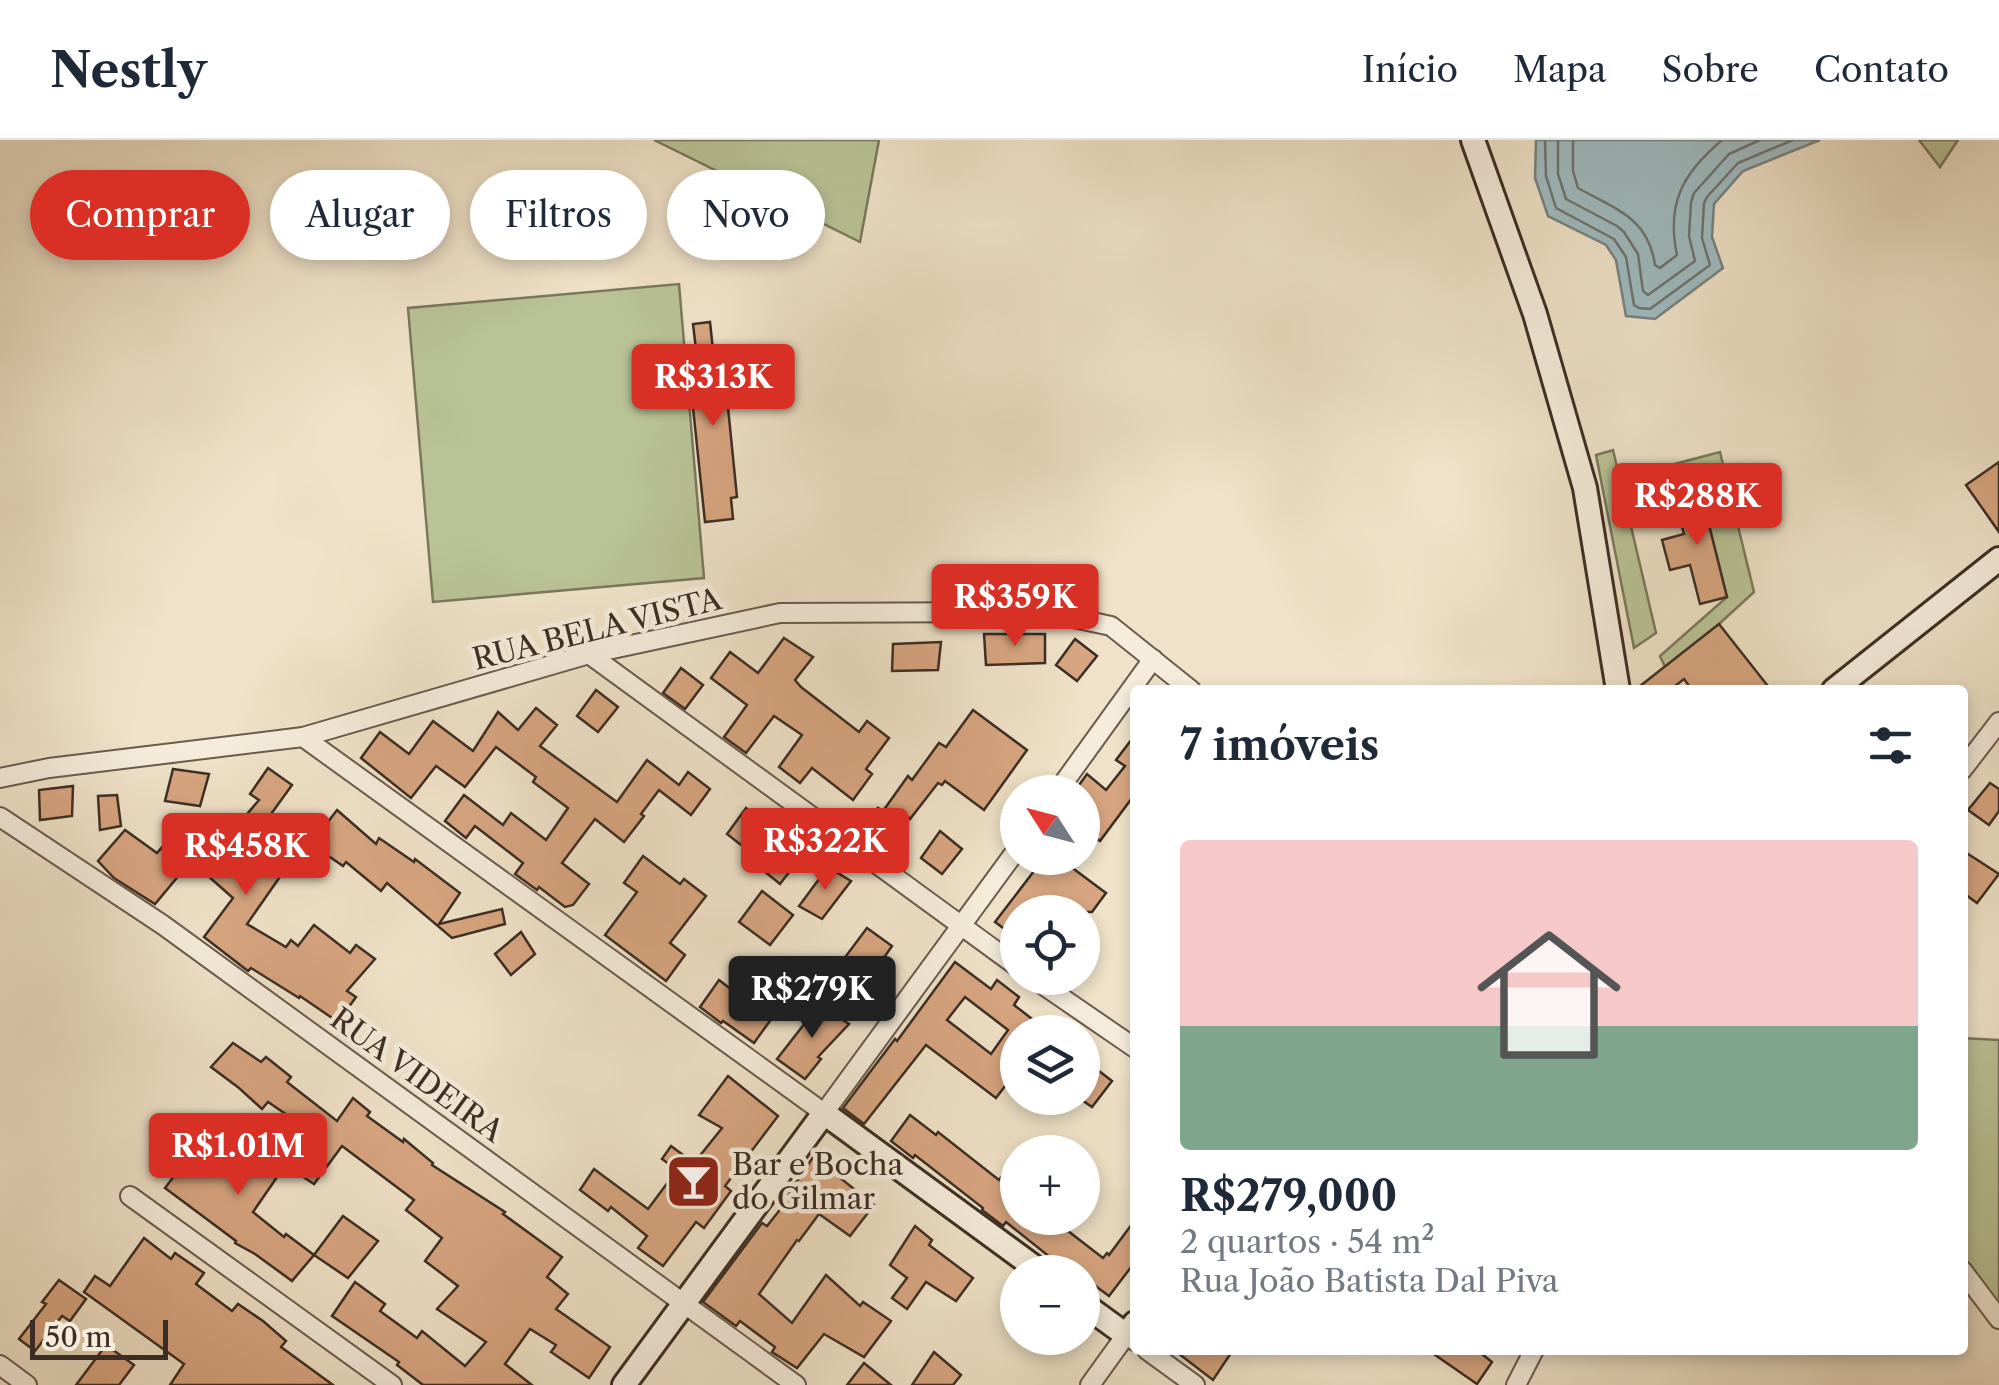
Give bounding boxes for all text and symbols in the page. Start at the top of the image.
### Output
text: Nestly [50,40,207,99]
text: Início [1362,48,1458,91]
text: Mapa [1513,48,1607,91]
text: Sobre [1662,48,1759,91]
text: Contato [1814,48,1949,91]
chip: Comprar [30,170,250,260]
chip: Alugar [270,170,450,260]
chip: Filtros [470,170,647,260]
chip: Novo [667,170,825,260]
pin: R$313K [632,344,794,429]
text: R$313K [654,357,772,396]
pin: R$288K [1616,463,1778,548]
text: R$288K [1634,476,1760,515]
pin: R$359K [934,564,1096,649]
text: R$359K [954,577,1076,616]
street label: RUA BELA VISTA [469,580,726,678]
icon: filters [1863,718,1918,773]
text: 7 imóveis [1180,719,1379,771]
north arrow [1000,775,1100,875]
map controls [1000,775,1100,1355]
pin: R$322K [744,808,906,893]
pin: R$458K [165,813,327,898]
text: R$322K [763,821,887,860]
text: R$458K [184,826,308,865]
button: locate [1000,895,1100,995]
icon: home [1459,905,1639,1085]
pin: R$279K [731,956,893,1041]
text: R$279K [751,969,873,1008]
street label: RUA VIDEIRA [323,1000,511,1151]
button: layers [1000,1015,1100,1115]
pin: R$1.01M [146,1113,330,1198]
text: R$1.01M [171,1126,305,1165]
button: + [1000,1135,1100,1235]
place label: Bar e Bocha do Gilmar [732,1146,903,1217]
bar icon: Bar e Bocha do Gilmar [663,1151,723,1211]
text: R$279,000 [1180,1170,1397,1222]
text: 2 quartos · 54 m² [1180,1222,1435,1261]
button: − [1000,1255,1100,1355]
text: Rua João Batista Dal Piva [1180,1261,1559,1300]
scale bar [30,1315,168,1360]
text: 50 m [45,1320,112,1354]

